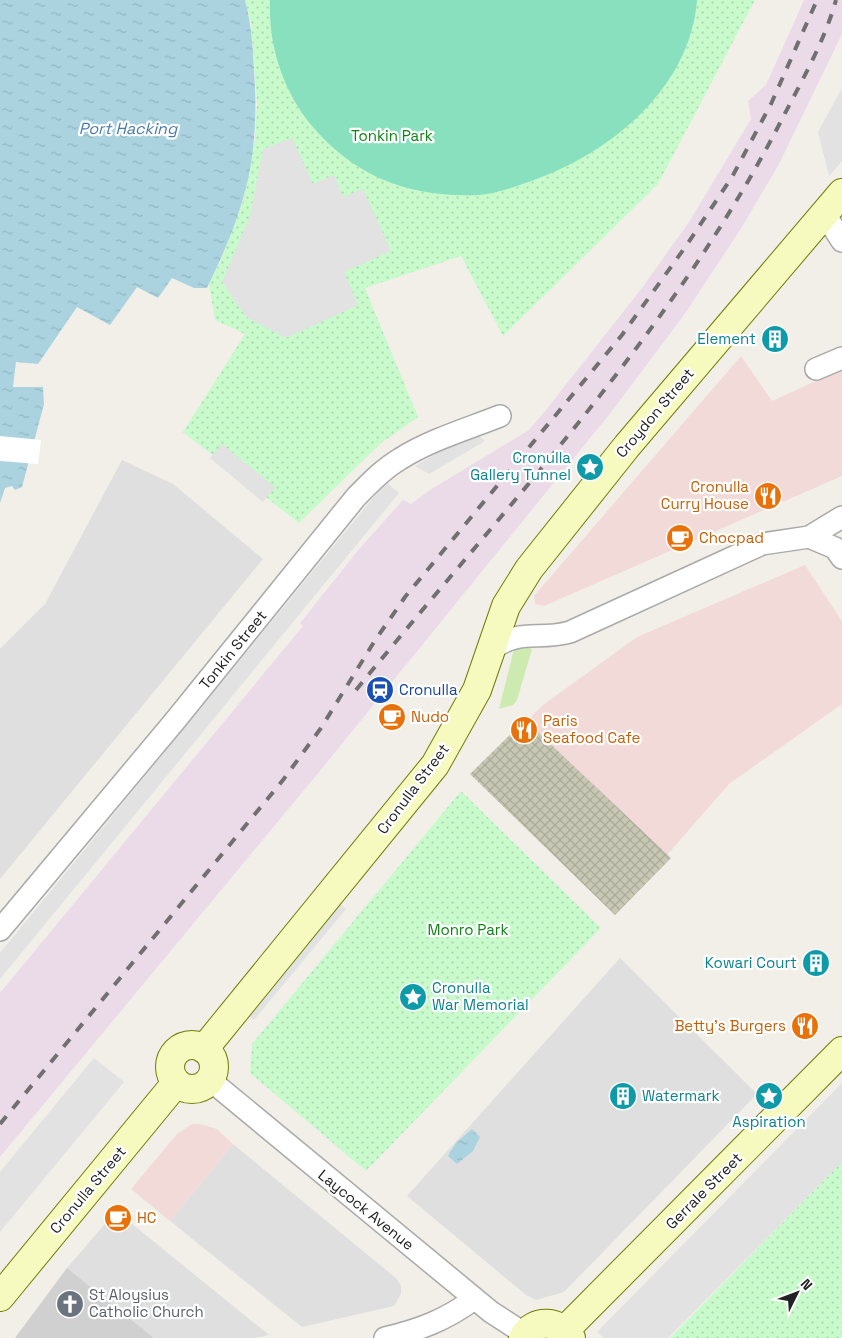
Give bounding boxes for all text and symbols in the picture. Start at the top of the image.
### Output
water label: Port Hacking [79,118,178,139]
park label: Tonkin Park [351,126,433,145]
building icon: Element [760,324,790,354]
place label: Element [697,329,756,348]
street label: Croydon Street [612,364,698,461]
place label: Cronulla Gallery Tunnel [470,448,571,484]
place icon: Cronulla Gallery Tunnel [575,452,605,482]
place label: Cronulla Curry House [661,477,749,513]
restaurant icon: Cronulla Curry House [753,481,783,511]
cafe icon: Chocpad [665,523,695,553]
place label: Chocpad [699,528,764,547]
street label: Tonkin Street [195,606,270,693]
station icon: Cronulla [365,675,395,705]
place label: Cronulla [399,680,458,699]
cafe icon: Nudo [377,702,407,732]
place label: Nudo [411,707,449,726]
place label: Paris Seafood Cafe [543,711,641,747]
restaurant icon: Paris Seafood Cafe [509,715,539,745]
street label: Cronulla Street [372,740,453,838]
park label: Monro Park [427,920,509,939]
building icon: Kowari Court [801,948,831,978]
place label: Kowari Court [705,953,797,972]
place label: Cronulla War Memorial [432,978,529,1014]
place icon: Cronulla War Memorial [398,982,428,1012]
restaurant icon: Betty's Burgers [790,1011,820,1041]
place label: Betty's Burgers [674,1016,786,1035]
building icon: Watermark [608,1081,638,1111]
place icon: Aspiration [754,1081,784,1111]
place label: Watermark [642,1086,720,1105]
place label: Aspiration [732,1112,806,1131]
street label: Cronulla Street [46,1142,130,1237]
street label: Gerrale Street [661,1148,746,1233]
street label: Laycock Avenue [315,1165,418,1254]
cafe icon: HC [103,1203,133,1233]
place label: HC [137,1208,156,1227]
north arrow [772,1268,822,1318]
text: N [797,1275,816,1294]
place label: St Aloysius Catholic Church [89,1285,204,1321]
church icon: St Aloysius Catholic Church [55,1289,85,1319]

